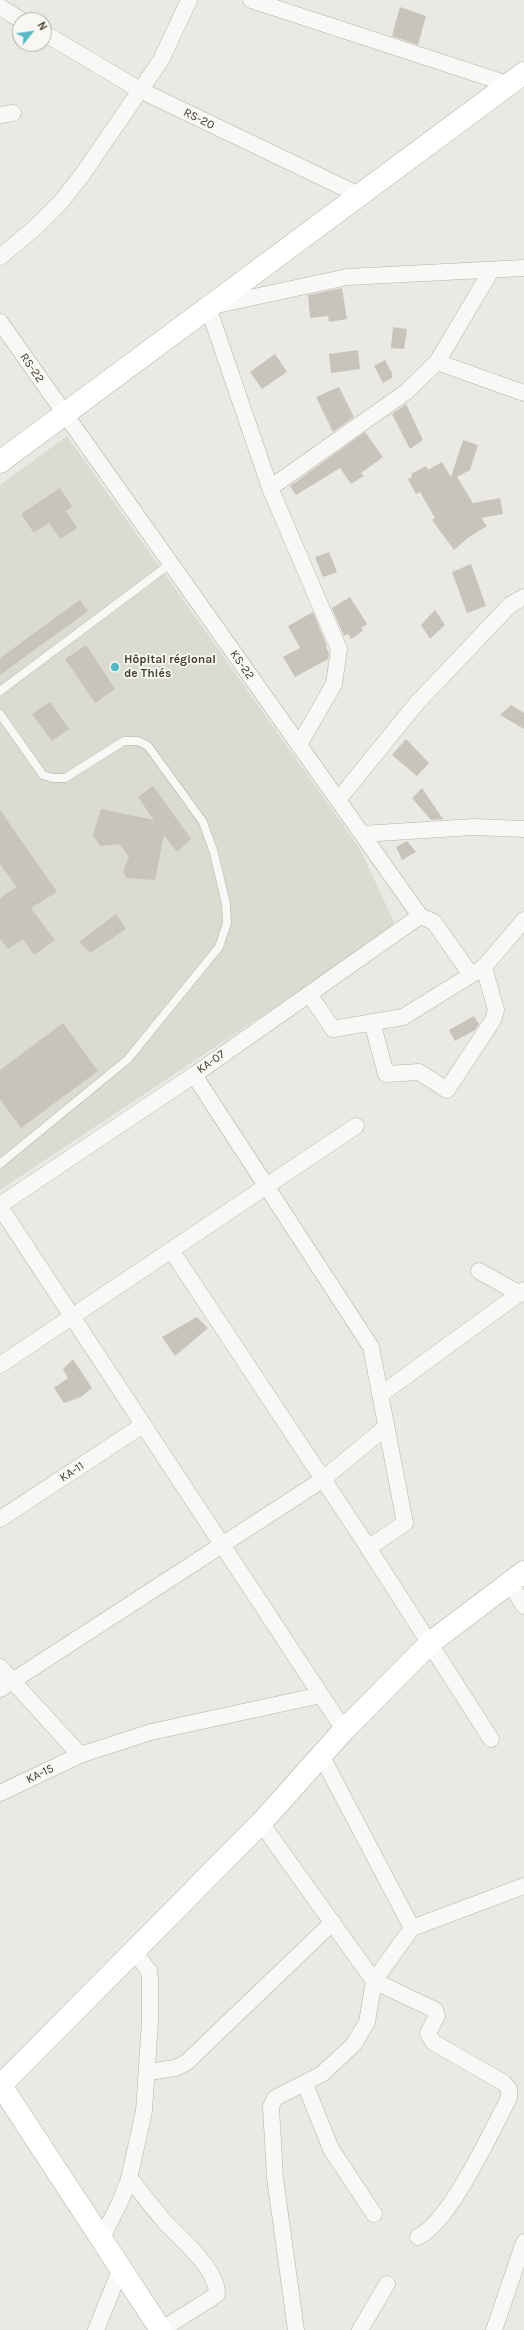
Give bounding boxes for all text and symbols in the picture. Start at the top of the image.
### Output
north arrow [12,12,52,52]
text: N [34,20,50,33]
street label: RS-20 [181,105,217,133]
street label: RS-22 [17,350,47,386]
street label: KS-22 [227,648,257,682]
place label: Hôpital régional de Thiés [124,653,216,681]
marker: Hôpital régional de Thiés [109,661,121,673]
street label: KA-07 [194,1047,228,1077]
street label: KA-11 [57,1459,87,1485]
street label: KA-15 [24,1761,56,1787]

